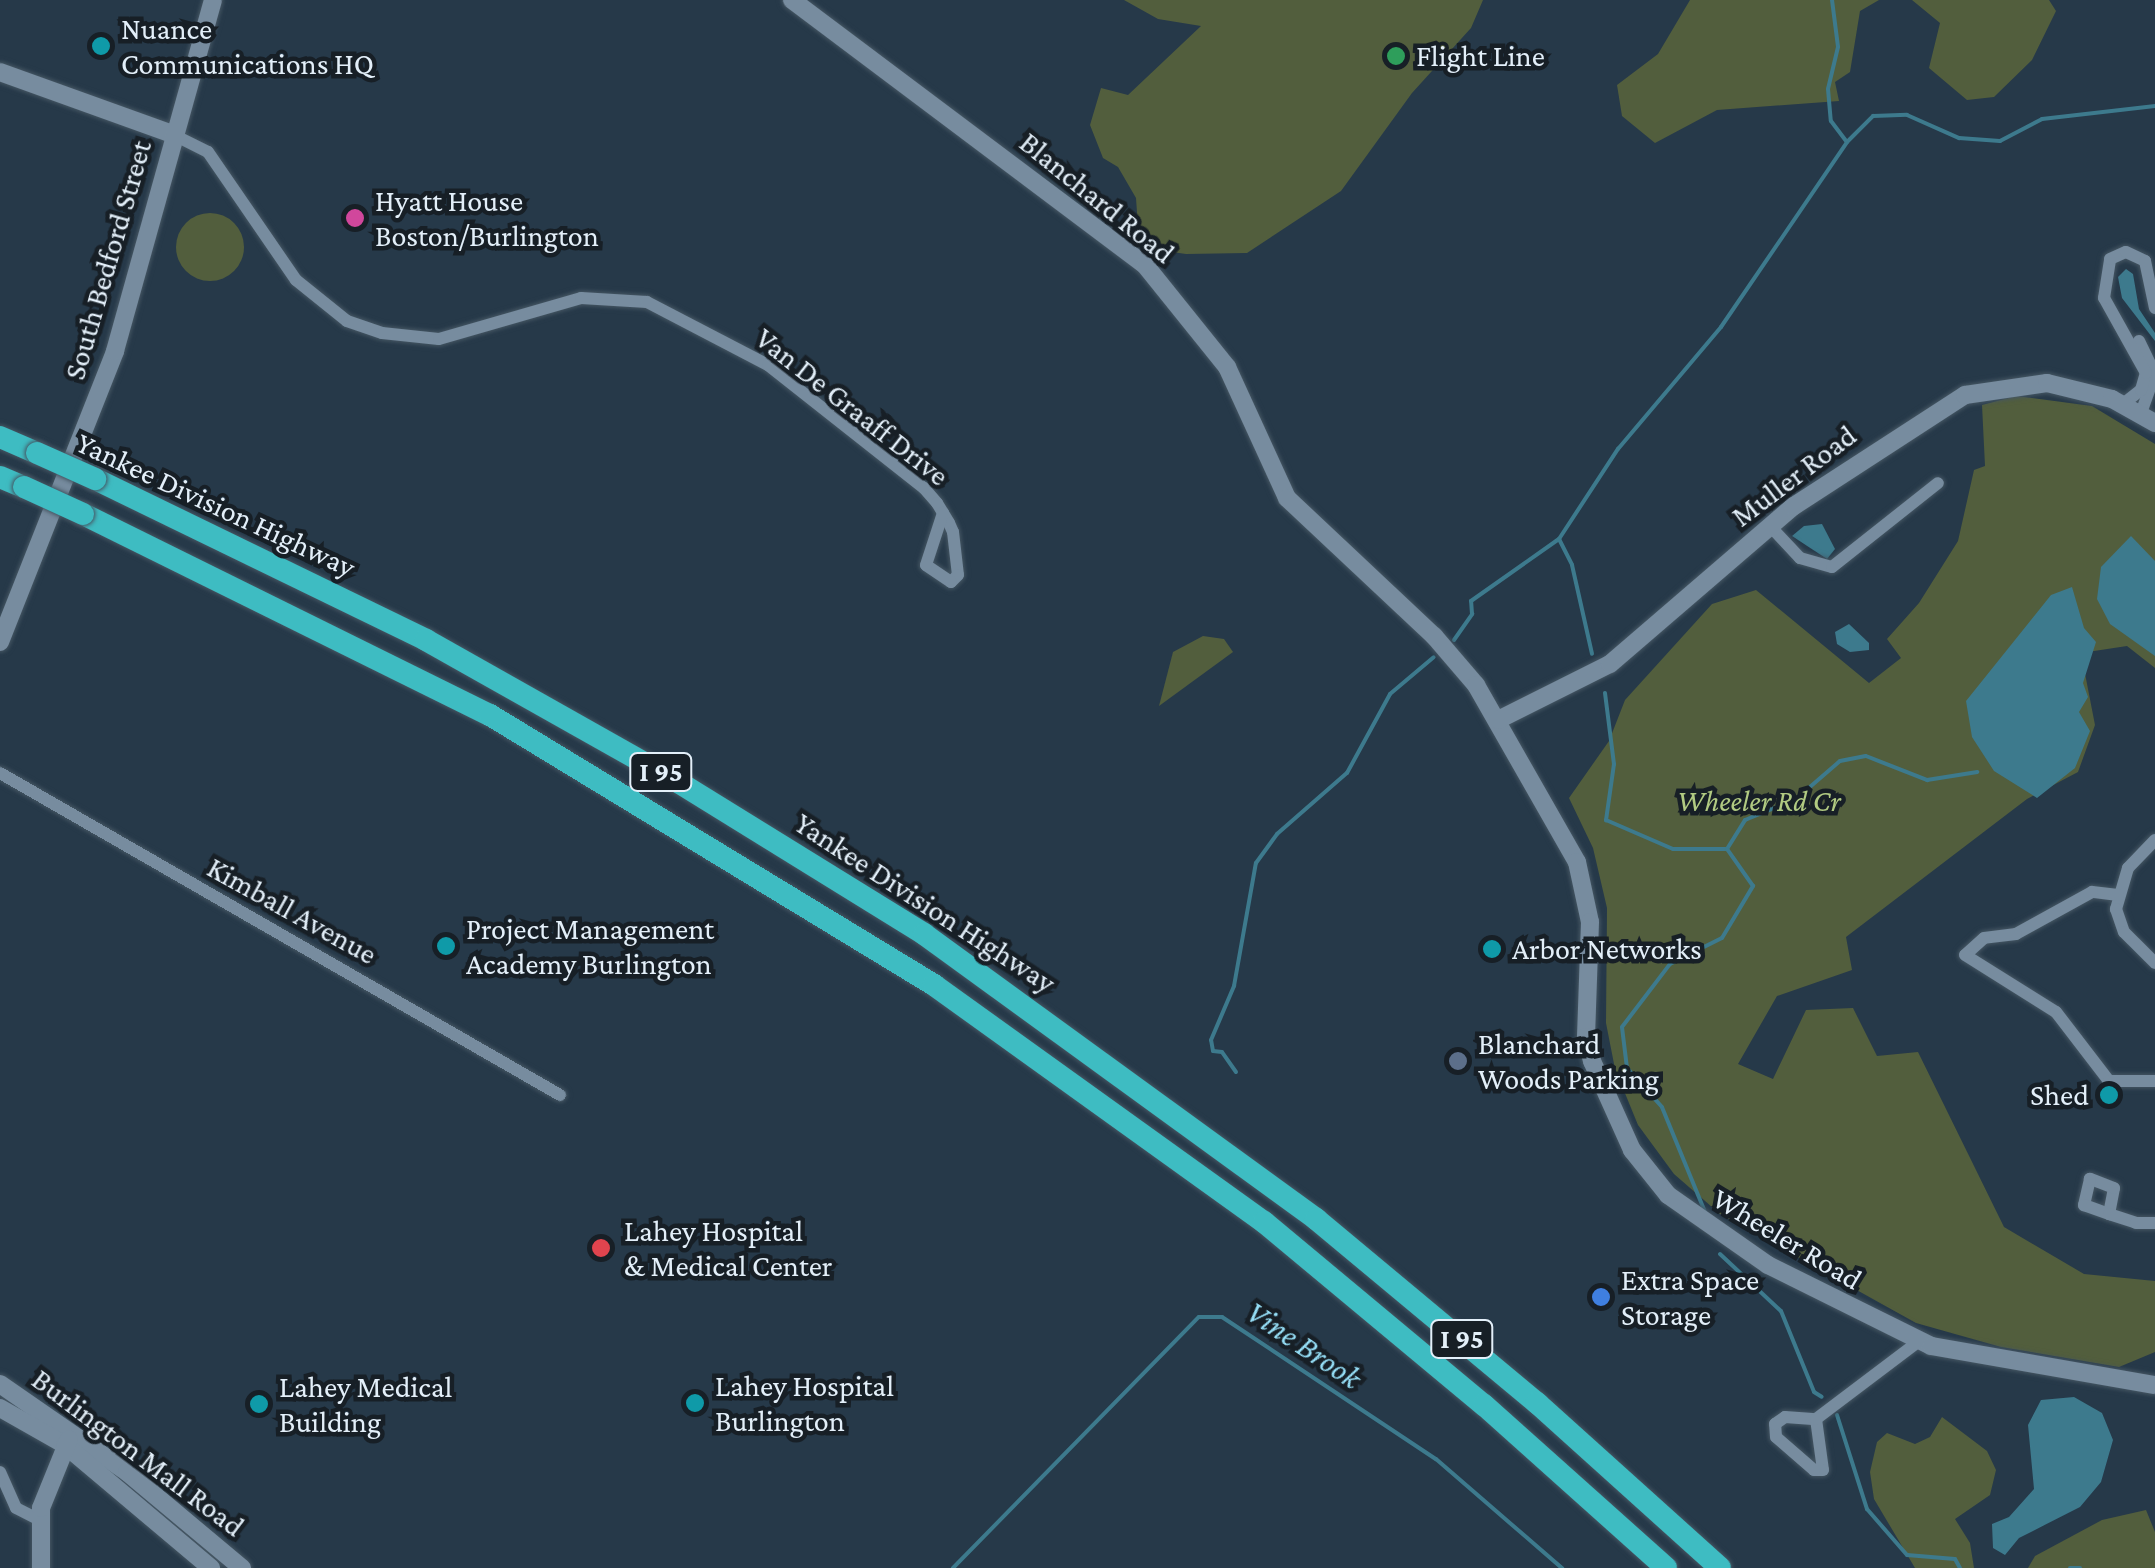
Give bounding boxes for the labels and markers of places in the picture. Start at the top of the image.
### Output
place label: Nuance Communications HQ [121,11,374,82]
marker: Nuance Communications HQ [90,35,112,57]
place label: Flight Line [1416,38,1545,74]
marker: Flight Line [1385,45,1407,67]
place label: Hyatt House Boston/Burlington [375,183,599,254]
marker: Hyatt House Boston/Burlington [344,207,366,229]
place label: Project Management Academy Burlington [466,911,714,982]
place label: Arbor Networks [1512,931,1702,967]
marker: Project Management Academy Burlington [435,935,457,957]
marker: Arbor Networks [1481,938,1503,960]
place label: Blanchard Woods Parking [1478,1026,1659,1096]
marker: Blanchard Woods Parking [1447,1050,1469,1072]
place label: Shed [2030,1077,2089,1113]
marker: Shed [2098,1084,2120,1106]
place label: Lahey Hospital & Medical Center [624,1213,833,1284]
marker: Lahey Hospital & Medical Center [588,1235,614,1261]
place label: Extra Space Storage [1621,1262,1759,1332]
marker: Extra Space Storage [1590,1286,1612,1308]
place label: Lahey Hospital Burlington [715,1368,894,1438]
place label: Lahey Medical Building [279,1369,452,1440]
marker: Lahey Hospital Burlington [684,1392,706,1414]
marker: Lahey Medical Building [248,1393,270,1415]

